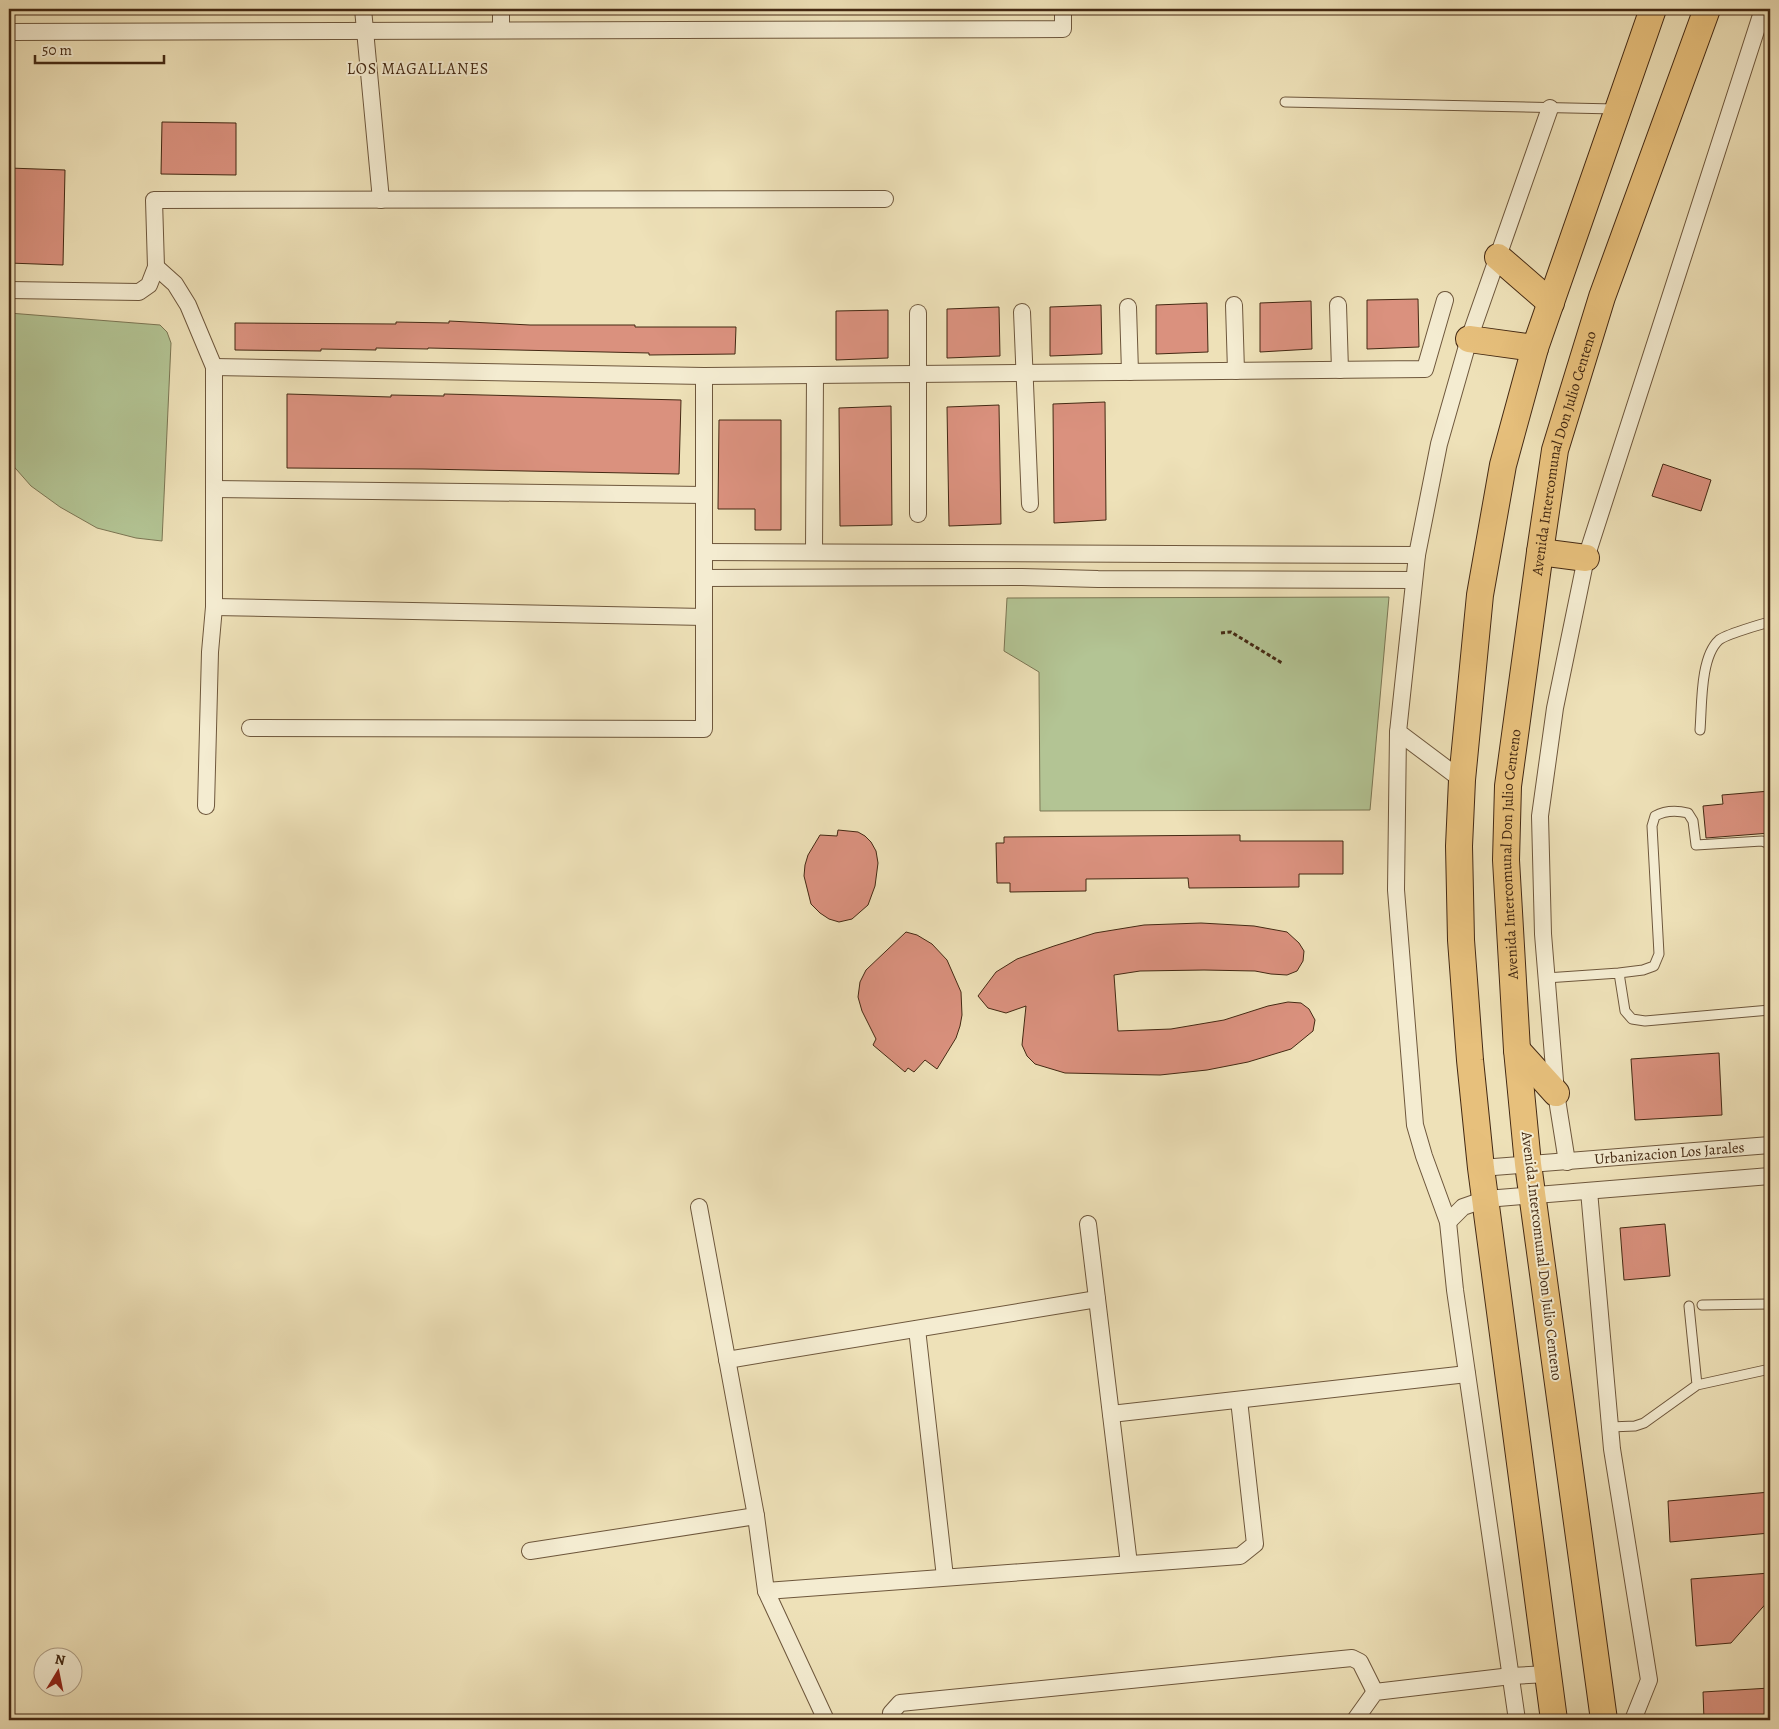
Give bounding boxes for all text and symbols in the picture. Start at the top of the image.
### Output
scale bar [35,32,164,64]
text: 50 m [42,40,72,60]
district label: LOS MAGALLANES [347,58,489,80]
street label: Avenida Intercomunal Don Julio Centeno [1527,328,1601,578]
street label: Avenida Intercomunal Don Julio Centeno [1496,728,1526,981]
street label: Avenida Intercomunal Don Julio Centeno [1517,1130,1567,1381]
street label: Urbanizacion Los Jarales [1594,1137,1745,1169]
north arrow [32,1646,82,1696]
text: N [53,1649,67,1670]

